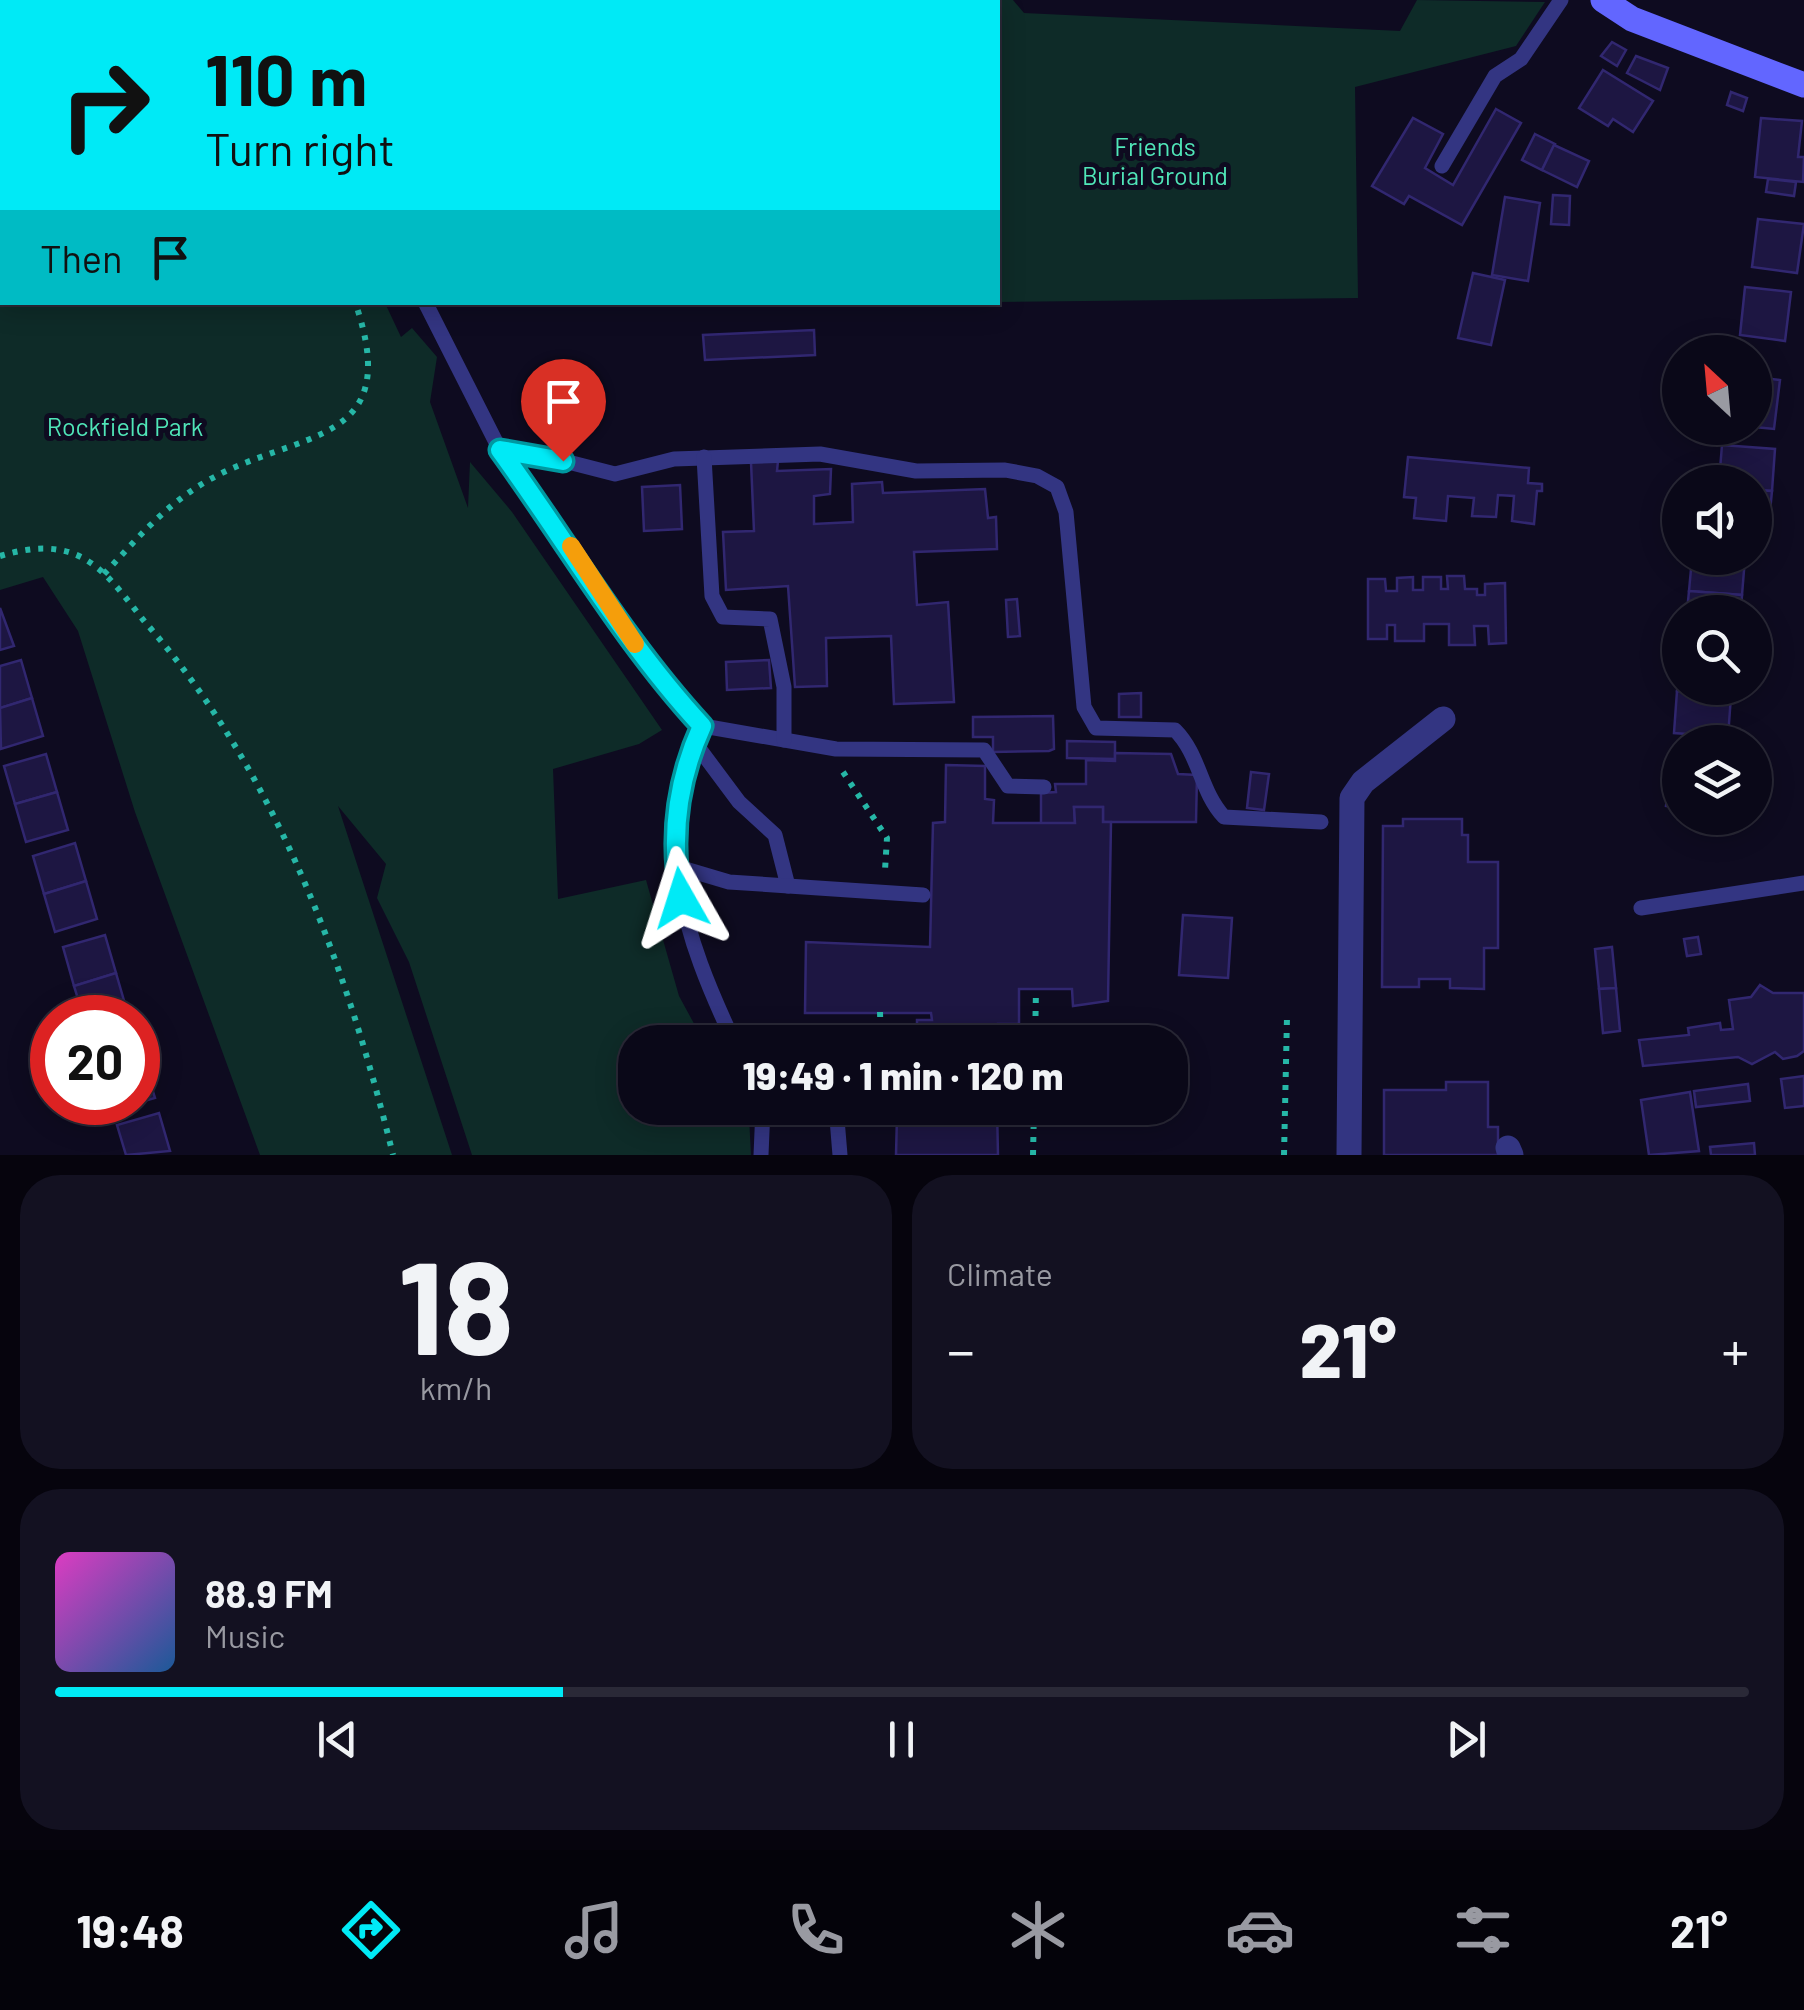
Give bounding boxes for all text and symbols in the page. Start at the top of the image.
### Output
text: 110 m [205,36,367,120]
icon: right [40,40,170,170]
text: Turn right [205,121,395,175]
park label: Friends Burial Ground [1082,131,1228,190]
icon: arrive [143,230,198,285]
text: Then [40,235,123,281]
north arrow [1662,335,1772,445]
map controls [1662,335,1772,835]
pin [521,359,606,462]
icon: arrive [536,374,591,429]
park label: Rockfield Park [47,411,203,441]
button: sound [1662,465,1772,575]
button: search [1662,595,1772,705]
button: layers [1662,725,1772,835]
position arrow [629,846,733,950]
speed limit sign: 20 [30,995,160,1125]
text: 19:49 · 1 min · 120 m [743,1052,1063,1098]
text: 18 [398,1225,514,1381]
text: Climate [947,1254,1053,1292]
text: 21° [1299,1303,1397,1393]
text: − [947,1316,975,1382]
text: + [1721,1316,1749,1382]
text: km/h [420,1368,492,1406]
text: 88.9 FM [205,1570,333,1616]
text: Music [205,1616,285,1654]
icon: previous [310,1712,365,1767]
icon: pause [874,1712,929,1767]
icon: next [1439,1712,1494,1767]
icon: directions [336,1895,406,1965]
icon: music [559,1895,629,1965]
icon: phone [781,1895,851,1965]
icon: climate [1003,1895,1073,1965]
icon: car [1225,1895,1295,1965]
icon: filters [1448,1895,1518,1965]
text: 19:48 [76,1903,184,1957]
text: 21° [1670,1903,1728,1957]

